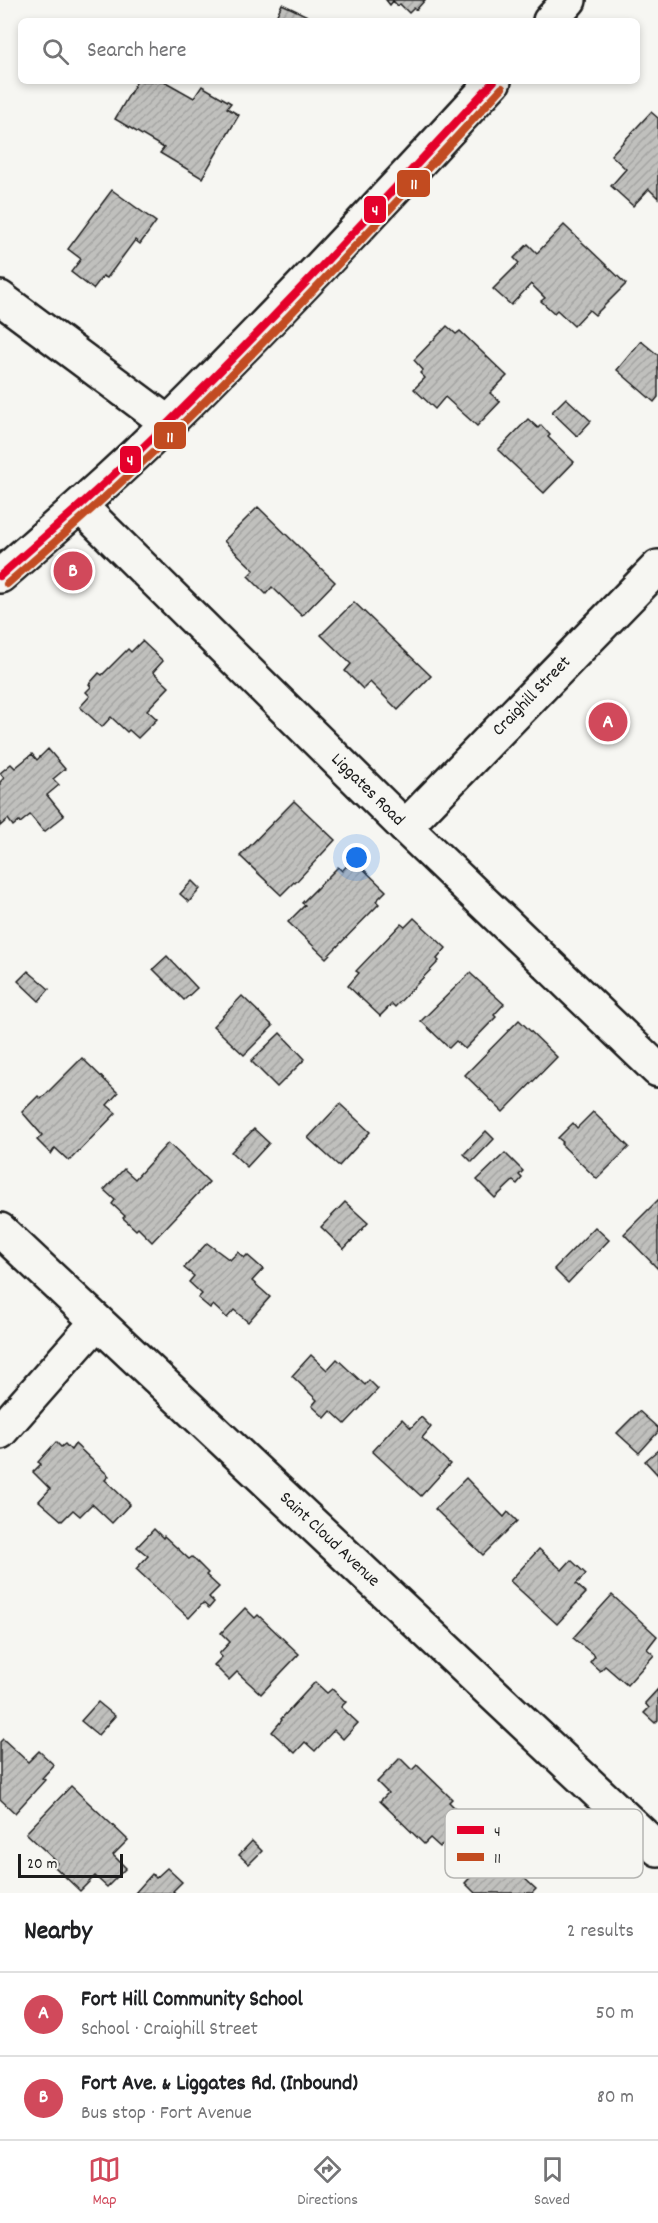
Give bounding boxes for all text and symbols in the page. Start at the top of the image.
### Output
search box [18,18,640,84]
icon: search [39,35,72,68]
text: Search here [87,36,186,67]
line badge: 11 [396,169,431,198]
text: 11 [410,174,418,197]
line badge: 4 [363,195,387,224]
text: 4 [372,200,378,223]
line badge: 11 [153,421,187,450]
text: 11 [166,427,174,450]
line badge: 4 [119,445,142,474]
text: 4 [127,450,133,473]
pin: B [54,548,92,594]
street label: Craighill Street [487,651,577,742]
pin: A [588,700,628,744]
street label: Liggates Road [325,748,410,832]
your location [342,843,371,872]
street label: Saint Cloud Avenue [273,1486,385,1593]
legend [445,1809,643,1878]
text: 4 [494,1821,501,1844]
text: 11 [494,1848,501,1871]
scale bar [18,1851,123,1878]
text: 20 m [27,1853,57,1876]
text: Nearby [24,1914,92,1951]
text: 2 results [567,1918,634,1946]
text: Fort Hill Community School [81,1985,303,2016]
text: A [38,2000,49,2028]
text: 50 m [596,2000,634,2028]
text: School · Craighill Street [81,2016,258,2044]
text: Fort Ave. & Liggates Rd. (Inbound) [81,2069,358,2100]
text: B [39,2084,48,2112]
text: 80 m [597,2084,634,2112]
text: Bus stop · Fort Avenue [81,2100,252,2128]
tab: Map [88,2153,121,2212]
tab: Directions [297,2153,358,2212]
tab: Saved [534,2153,570,2212]

